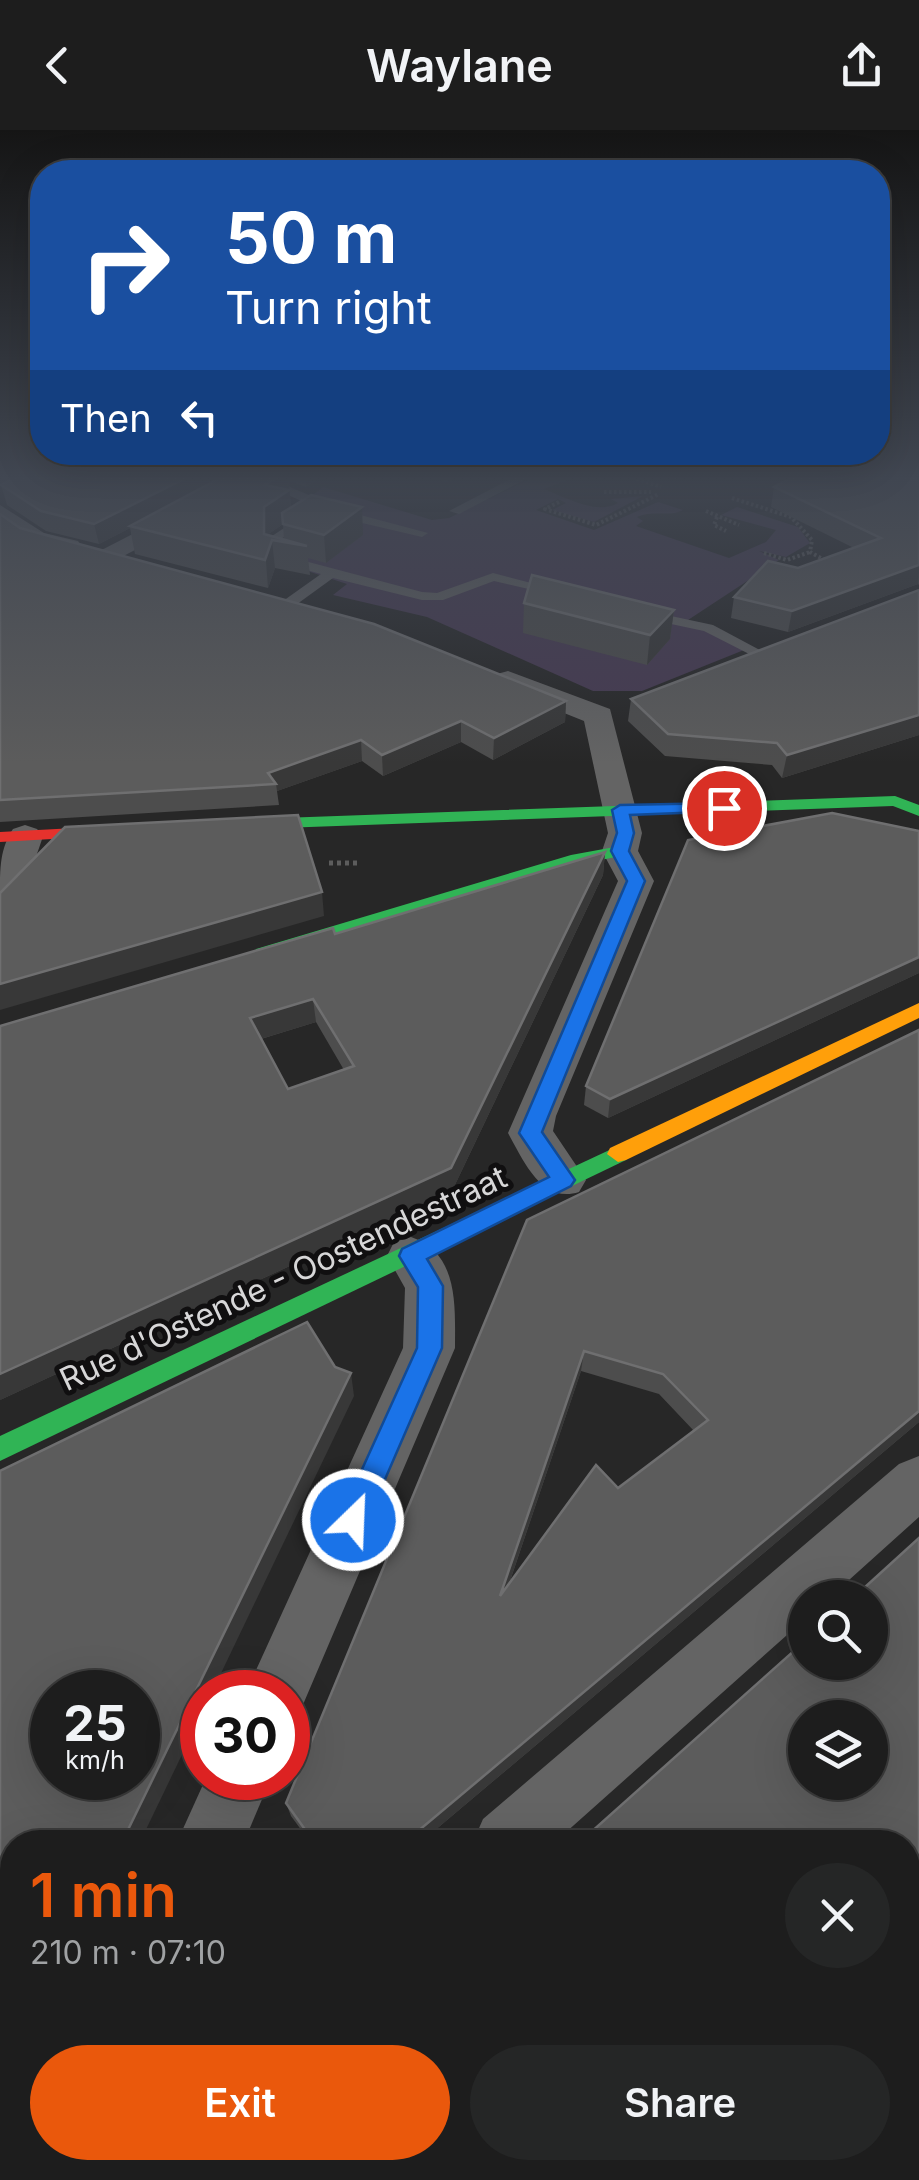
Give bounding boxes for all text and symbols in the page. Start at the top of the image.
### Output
icon: back [30,38,85,93]
text: Waylane [366,38,553,93]
icon: share [834,38,889,93]
text: 50 m [225,195,397,280]
icon: right [60,200,190,330]
text: Turn right [225,280,432,335]
icon: left [172,390,227,445]
text: Then [60,395,152,441]
pin [682,766,767,851]
icon: arrive [697,781,752,836]
street label: Rue d'Ostende - Oostendestraat [53,1157,513,1399]
position arrow [301,1468,405,1572]
map controls [788,1580,888,1800]
button: search [788,1580,888,1680]
speed limit sign: 30 [180,1670,310,1800]
text: 25 [63,1693,127,1753]
button: layers [788,1700,888,1800]
text: km/h [65,1745,125,1775]
text: 1 min [30,1859,177,1931]
button: close [785,1863,890,1968]
text: 210 m · 07:10 [30,1933,226,1972]
button: Exit [30,2045,450,2160]
button: Share [470,2045,890,2160]

